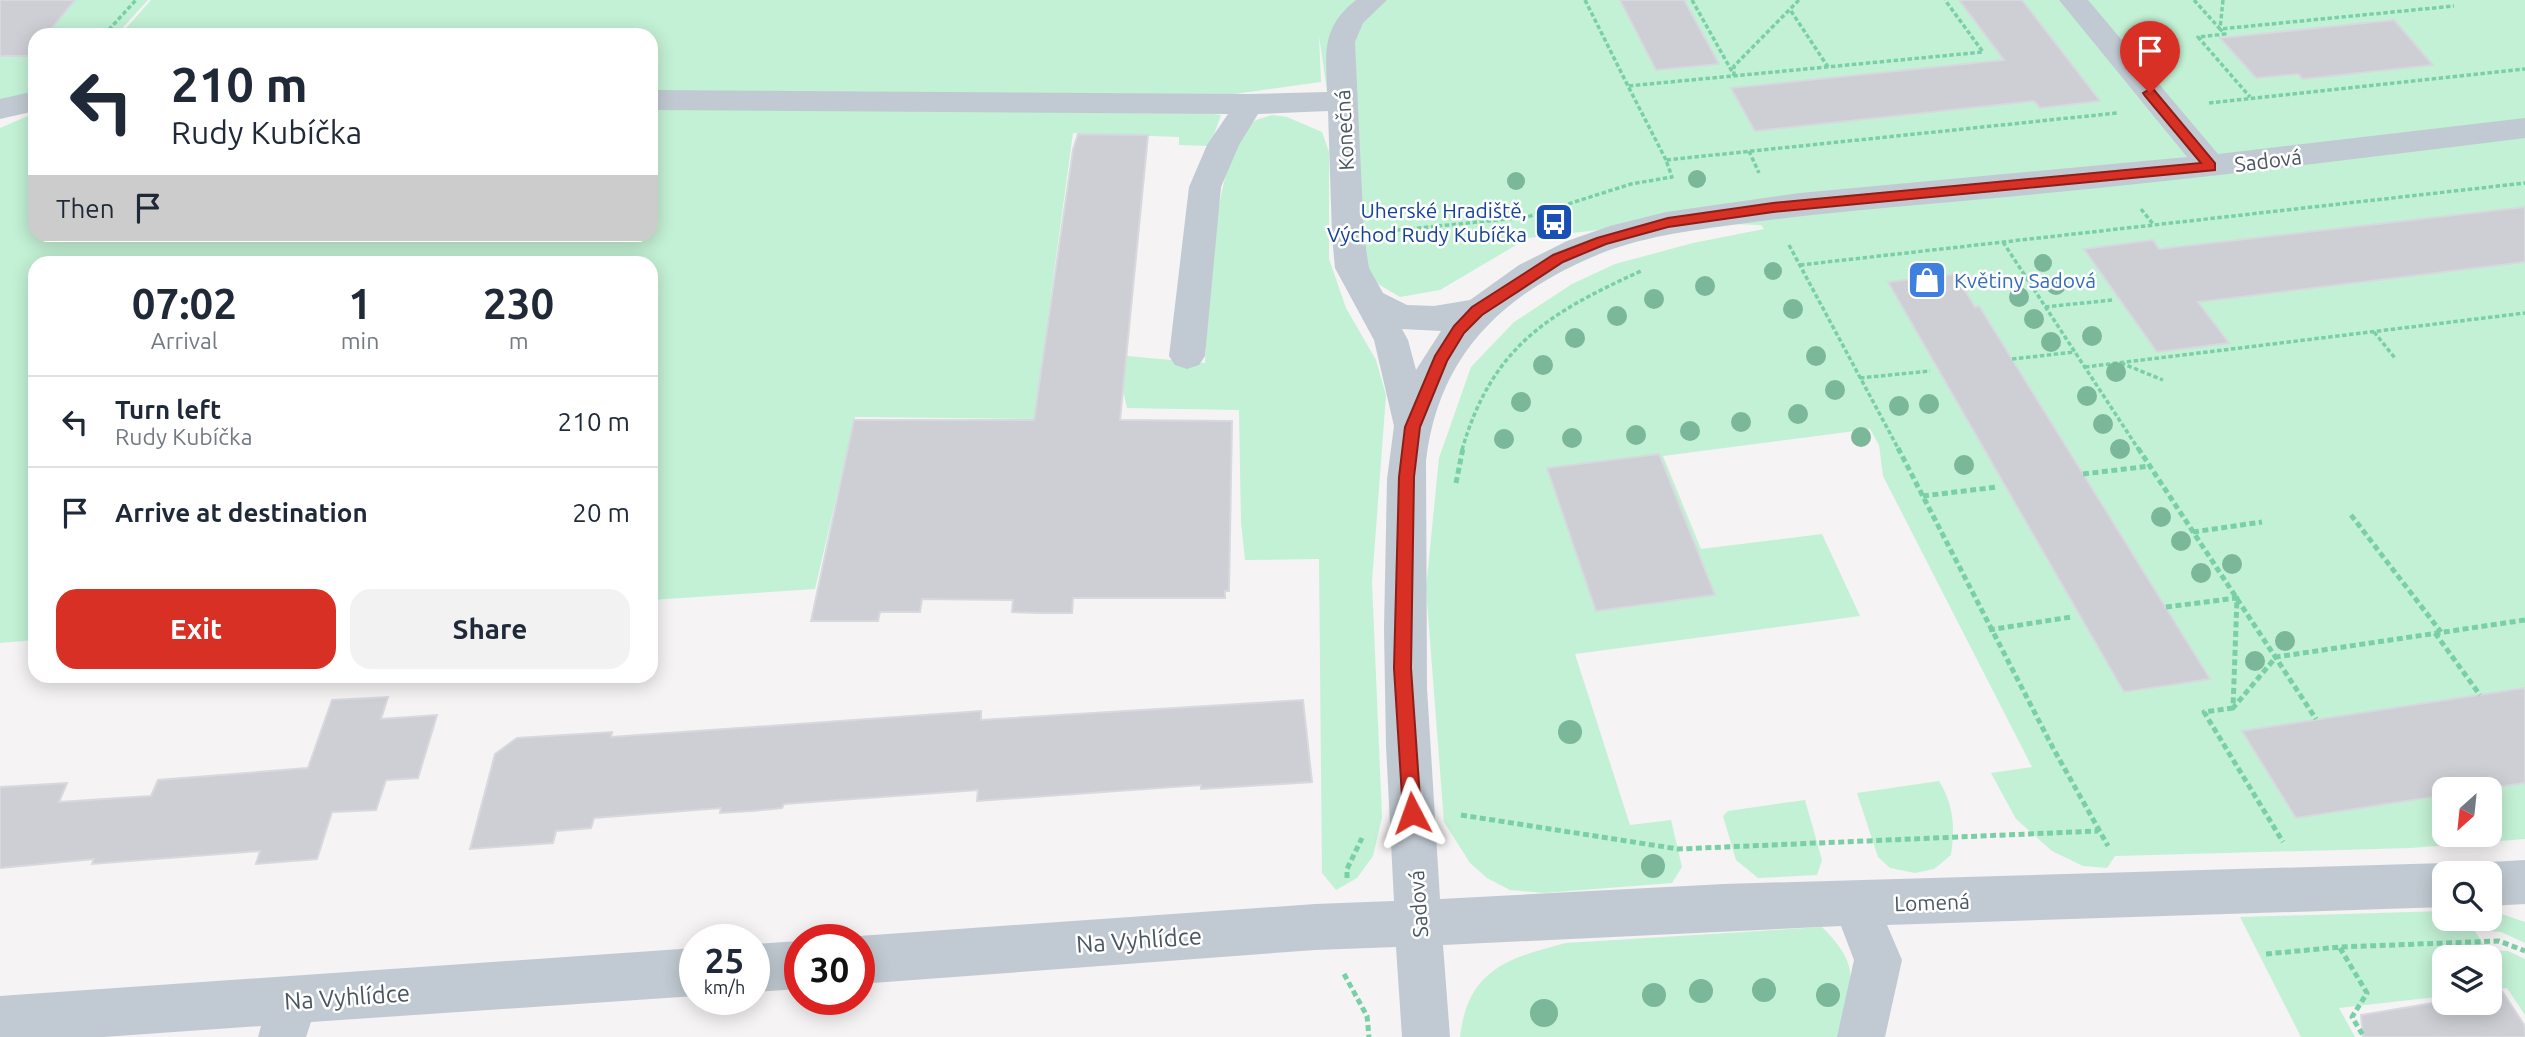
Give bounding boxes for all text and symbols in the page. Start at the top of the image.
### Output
pin [2120,21,2180,93]
icon: arrive [2131,32,2169,70]
icon: left [56,56,147,147]
text: 210 m [171,56,308,111]
street label: Konečná [1330,89,1358,171]
text: Rudy Kubíčka [171,114,362,150]
street label: Sadová [2233,144,2303,176]
icon: arrive [129,189,167,227]
text: Then [56,194,115,223]
place label: Uherské Hradiště, Východ Rudy Kubíčka [1327,198,1527,246]
bus stop icon: Uherské Hradiště, Východ Rudy Kubíčka [1533,201,1575,243]
shop icon: Květiny Sadová [1906,259,1948,301]
place label: Květiny Sadová [1954,268,2096,292]
text: 07:02 [132,280,237,327]
text: 1 [348,280,372,327]
text: 230 [483,280,554,327]
text: Arrival [151,328,218,353]
text: min [341,328,379,353]
text: m [509,328,529,353]
text: Turn left [115,395,221,424]
icon: left [56,403,94,441]
text: 210 m [558,407,630,436]
text: Rudy Kubíčka [115,424,252,449]
icon: arrive [56,494,94,532]
text: Arrive at destination [115,498,368,527]
text: 20 m [572,498,630,527]
button: Exit [56,589,336,669]
button: Share [350,589,630,669]
position arrow [1375,776,1449,850]
north arrow [2432,777,2502,847]
map controls [2432,777,2502,1015]
button: search [2432,861,2502,931]
street label: Sadová [1404,870,1432,938]
street label: Lomená [1894,889,1970,915]
street label: Na Vyhlídce [1075,922,1203,958]
speed limit sign: 30 [784,924,875,1015]
text: 25 [705,940,744,980]
button: layers [2432,945,2502,1015]
text: km/h [704,977,745,997]
street label: Na Vyhlídce [283,979,411,1015]

